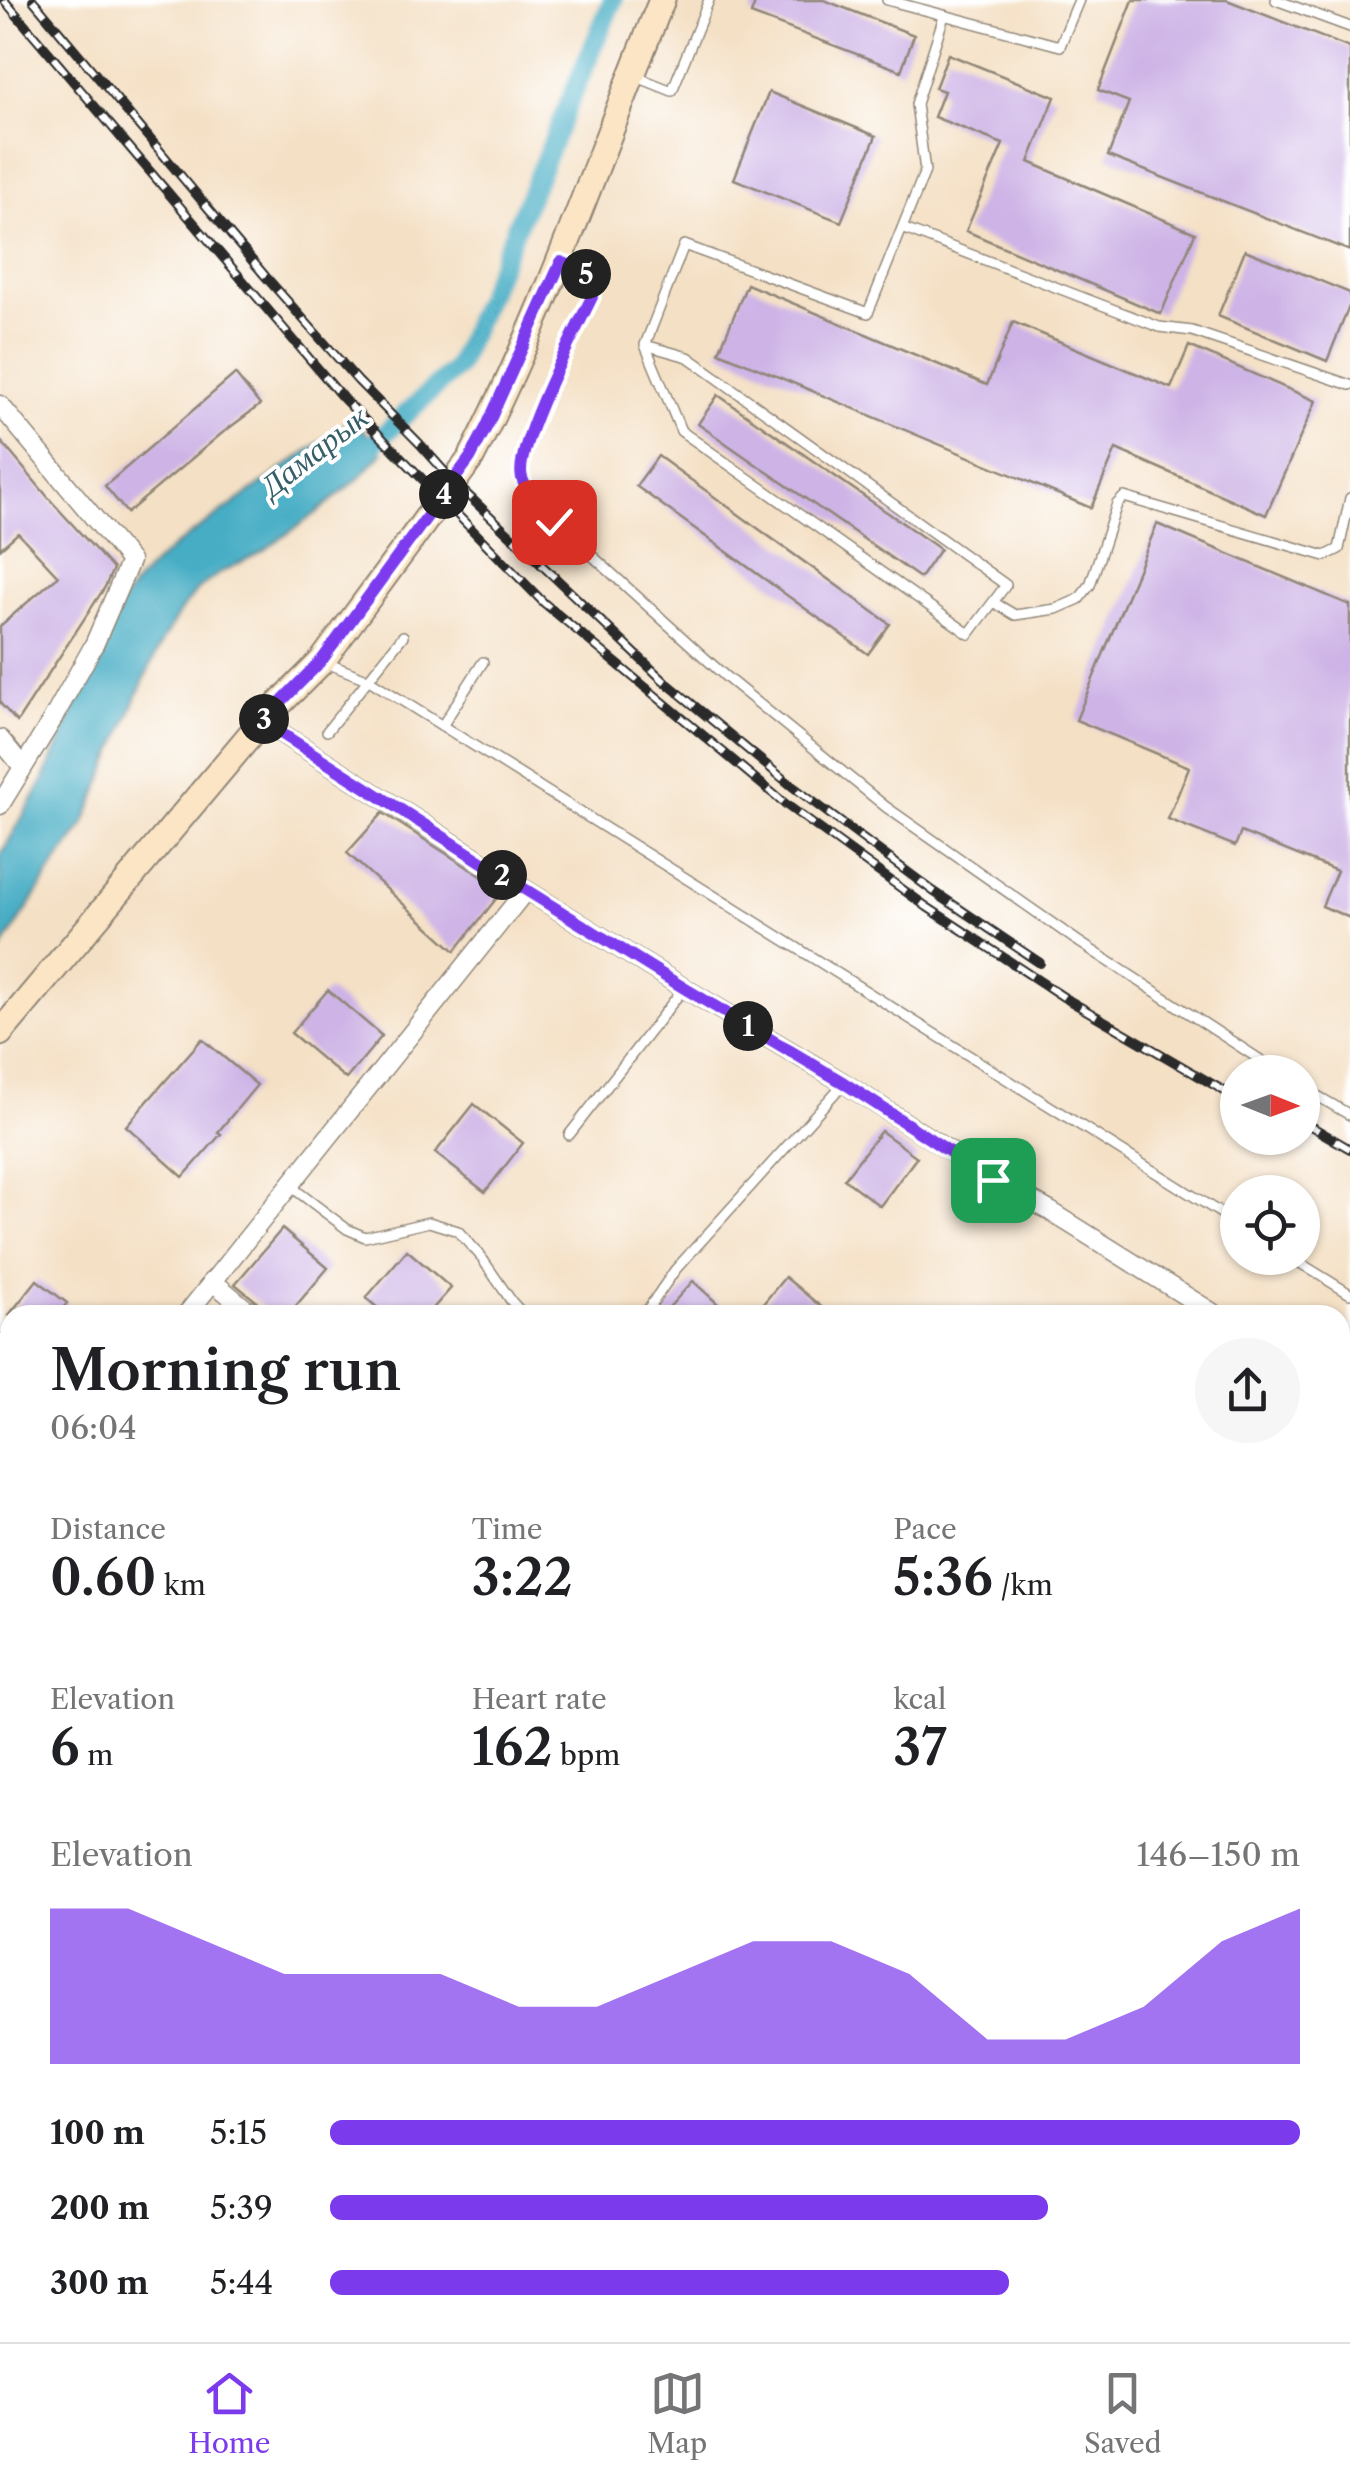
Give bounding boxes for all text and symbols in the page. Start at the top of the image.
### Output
pin: 5 [561,249,611,299]
text: 5 [578,257,594,291]
water label: Дамарык [250,396,376,507]
pin: 4 [419,469,469,519]
text: 4 [436,477,452,511]
pin [512,480,597,565]
icon: check [527,495,582,550]
pin: 3 [239,694,289,744]
text: 3 [256,702,272,736]
pin: 2 [477,850,527,900]
text: 2 [494,858,510,892]
pin: 1 [723,1001,773,1051]
text: 1 [742,1009,754,1043]
north arrow [1220,1055,1320,1155]
map controls [1220,1055,1320,1275]
pin [951,1138,1036,1223]
icon: arrive [966,1153,1021,1208]
button: locate [1220,1175,1320,1275]
text: Morning run [50,1337,401,1404]
button: share [1195,1338,1300,1443]
text: 06:04 [50,1408,137,1447]
text: Distance [50,1512,166,1546]
text: Time [472,1512,542,1546]
text: Pace [893,1512,957,1546]
text: 0.60 [50,1546,156,1608]
text: 3:22 [472,1546,573,1608]
text: 5:36 [893,1546,993,1608]
text: km [156,1568,206,1602]
text: /km [993,1568,1053,1602]
text: Elevation [50,1682,175,1716]
text: Heart rate [472,1682,607,1716]
text: kcal [893,1682,946,1716]
text: 6 [50,1716,80,1778]
text: 162 [472,1716,553,1778]
text: 37 [893,1716,947,1778]
text: m [80,1738,113,1772]
text: bpm [553,1738,620,1772]
text: Elevation [50,1835,193,1874]
text: 146–150 m [1136,1835,1300,1874]
text: 100 m [50,2113,145,2152]
text: 5:15 [210,2113,267,2152]
text: 200 m [50,2188,150,2227]
text: 5:39 [210,2188,273,2227]
text: 300 m [50,2263,149,2302]
text: 5:44 [210,2263,273,2302]
tab: Home [188,2366,271,2460]
tab: Map [647,2366,707,2460]
tab: Saved [1084,2366,1162,2460]

